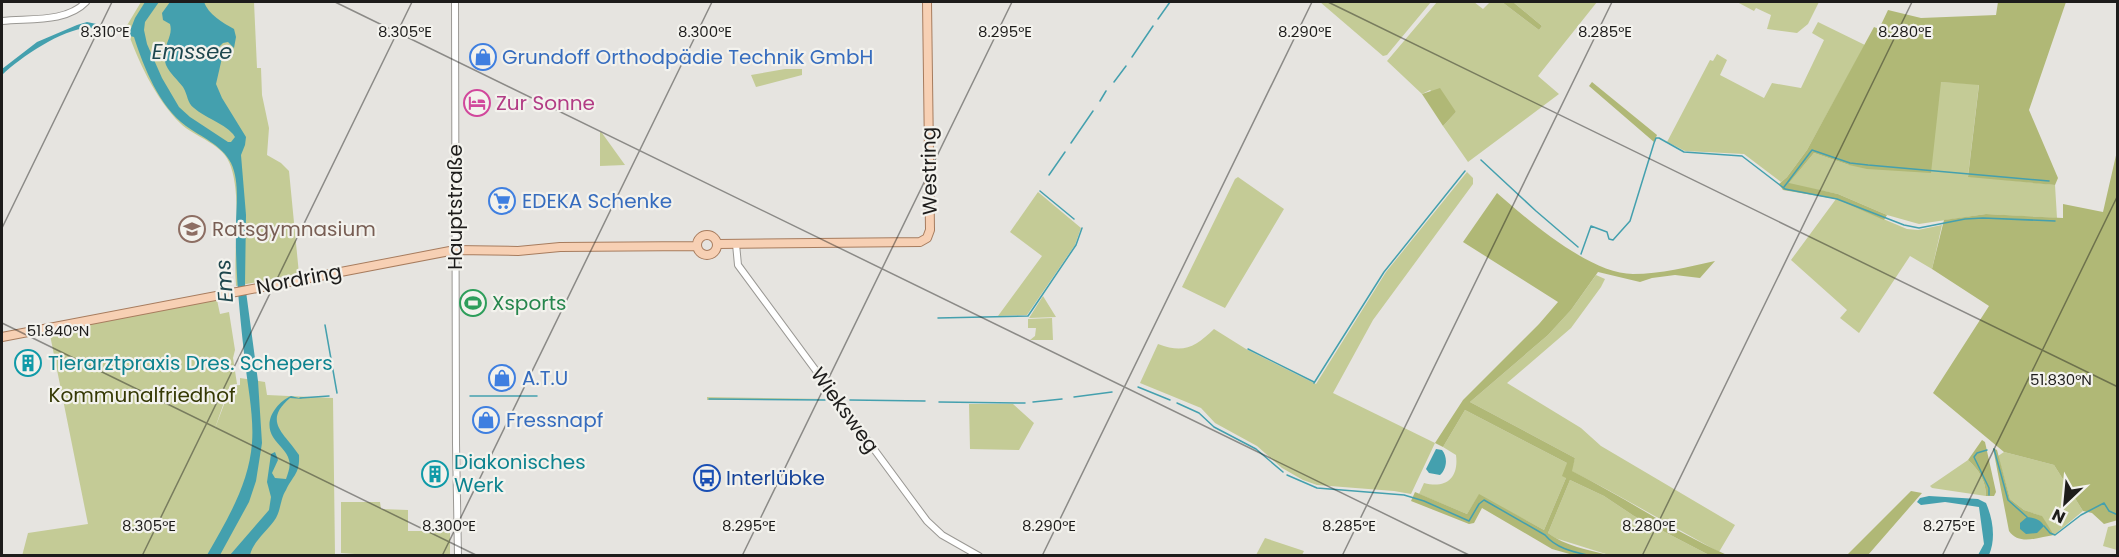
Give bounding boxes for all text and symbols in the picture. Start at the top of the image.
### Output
text: 8.310°E [80,21,130,42]
text: 8.305°E [378,21,432,42]
text: 8.300°E [678,21,732,42]
text: 8.295°E [978,21,1032,42]
text: 8.290°E [1278,21,1332,42]
text: 8.285°E [1578,21,1632,42]
text: 8.280°E [1878,21,1932,42]
water label: Emssee [152,37,232,66]
shop icon: Grundoff Orthodpädie Technik GmbH [468,42,498,72]
place label: Grundoff Orthodpädie Technik GmbH [502,43,873,71]
hotel icon: Zur Sonne [462,88,492,118]
place label: Zur Sonne [496,89,595,117]
street label: Westring [914,127,944,215]
street label: Hauptstraße [441,144,469,270]
supermarket icon: EDEKA Schenke [487,186,517,216]
place label: EDEKA Schenke [522,187,672,215]
school or university icon: Ratsgymnasium [177,214,207,244]
place label: Ratsgymnasium [212,215,376,243]
street label: Nordring [254,257,344,301]
water label: Ems [208,258,240,304]
sports icon: Xsports [458,288,488,318]
place label: Xsports [492,289,566,317]
text: 51.840°N [27,320,89,341]
building icon: Tierarztpraxis Dres. Schepers [13,348,43,378]
place label: Tierarztpraxis Dres. Schepers [48,349,333,377]
street label: Wieksweg [804,361,886,459]
shop icon: A.T.U [487,363,517,393]
place label: A.T.U [522,364,568,392]
text: 51.830°N [2030,369,2092,390]
park label: Kommunalfriedhof [48,381,236,409]
shop icon: Fressnapf [471,405,501,435]
place label: Fressnapf [506,406,603,434]
place label: Diakonisches Werk [454,448,586,499]
building icon: Diakonisches Werk [420,459,450,489]
bus stop icon: Interlübke [692,463,722,493]
place label: Interlübke [726,464,825,492]
north arrow [2035,473,2095,533]
text: N [2048,503,2069,529]
text: 8.305°E [122,515,176,536]
text: 8.300°E [422,515,476,536]
text: 8.295°E [722,515,776,536]
text: 8.290°E [1022,515,1076,536]
text: 8.285°E [1322,515,1376,536]
text: 8.280°E [1622,515,1676,536]
text: 8.275°E [1923,515,1975,536]

